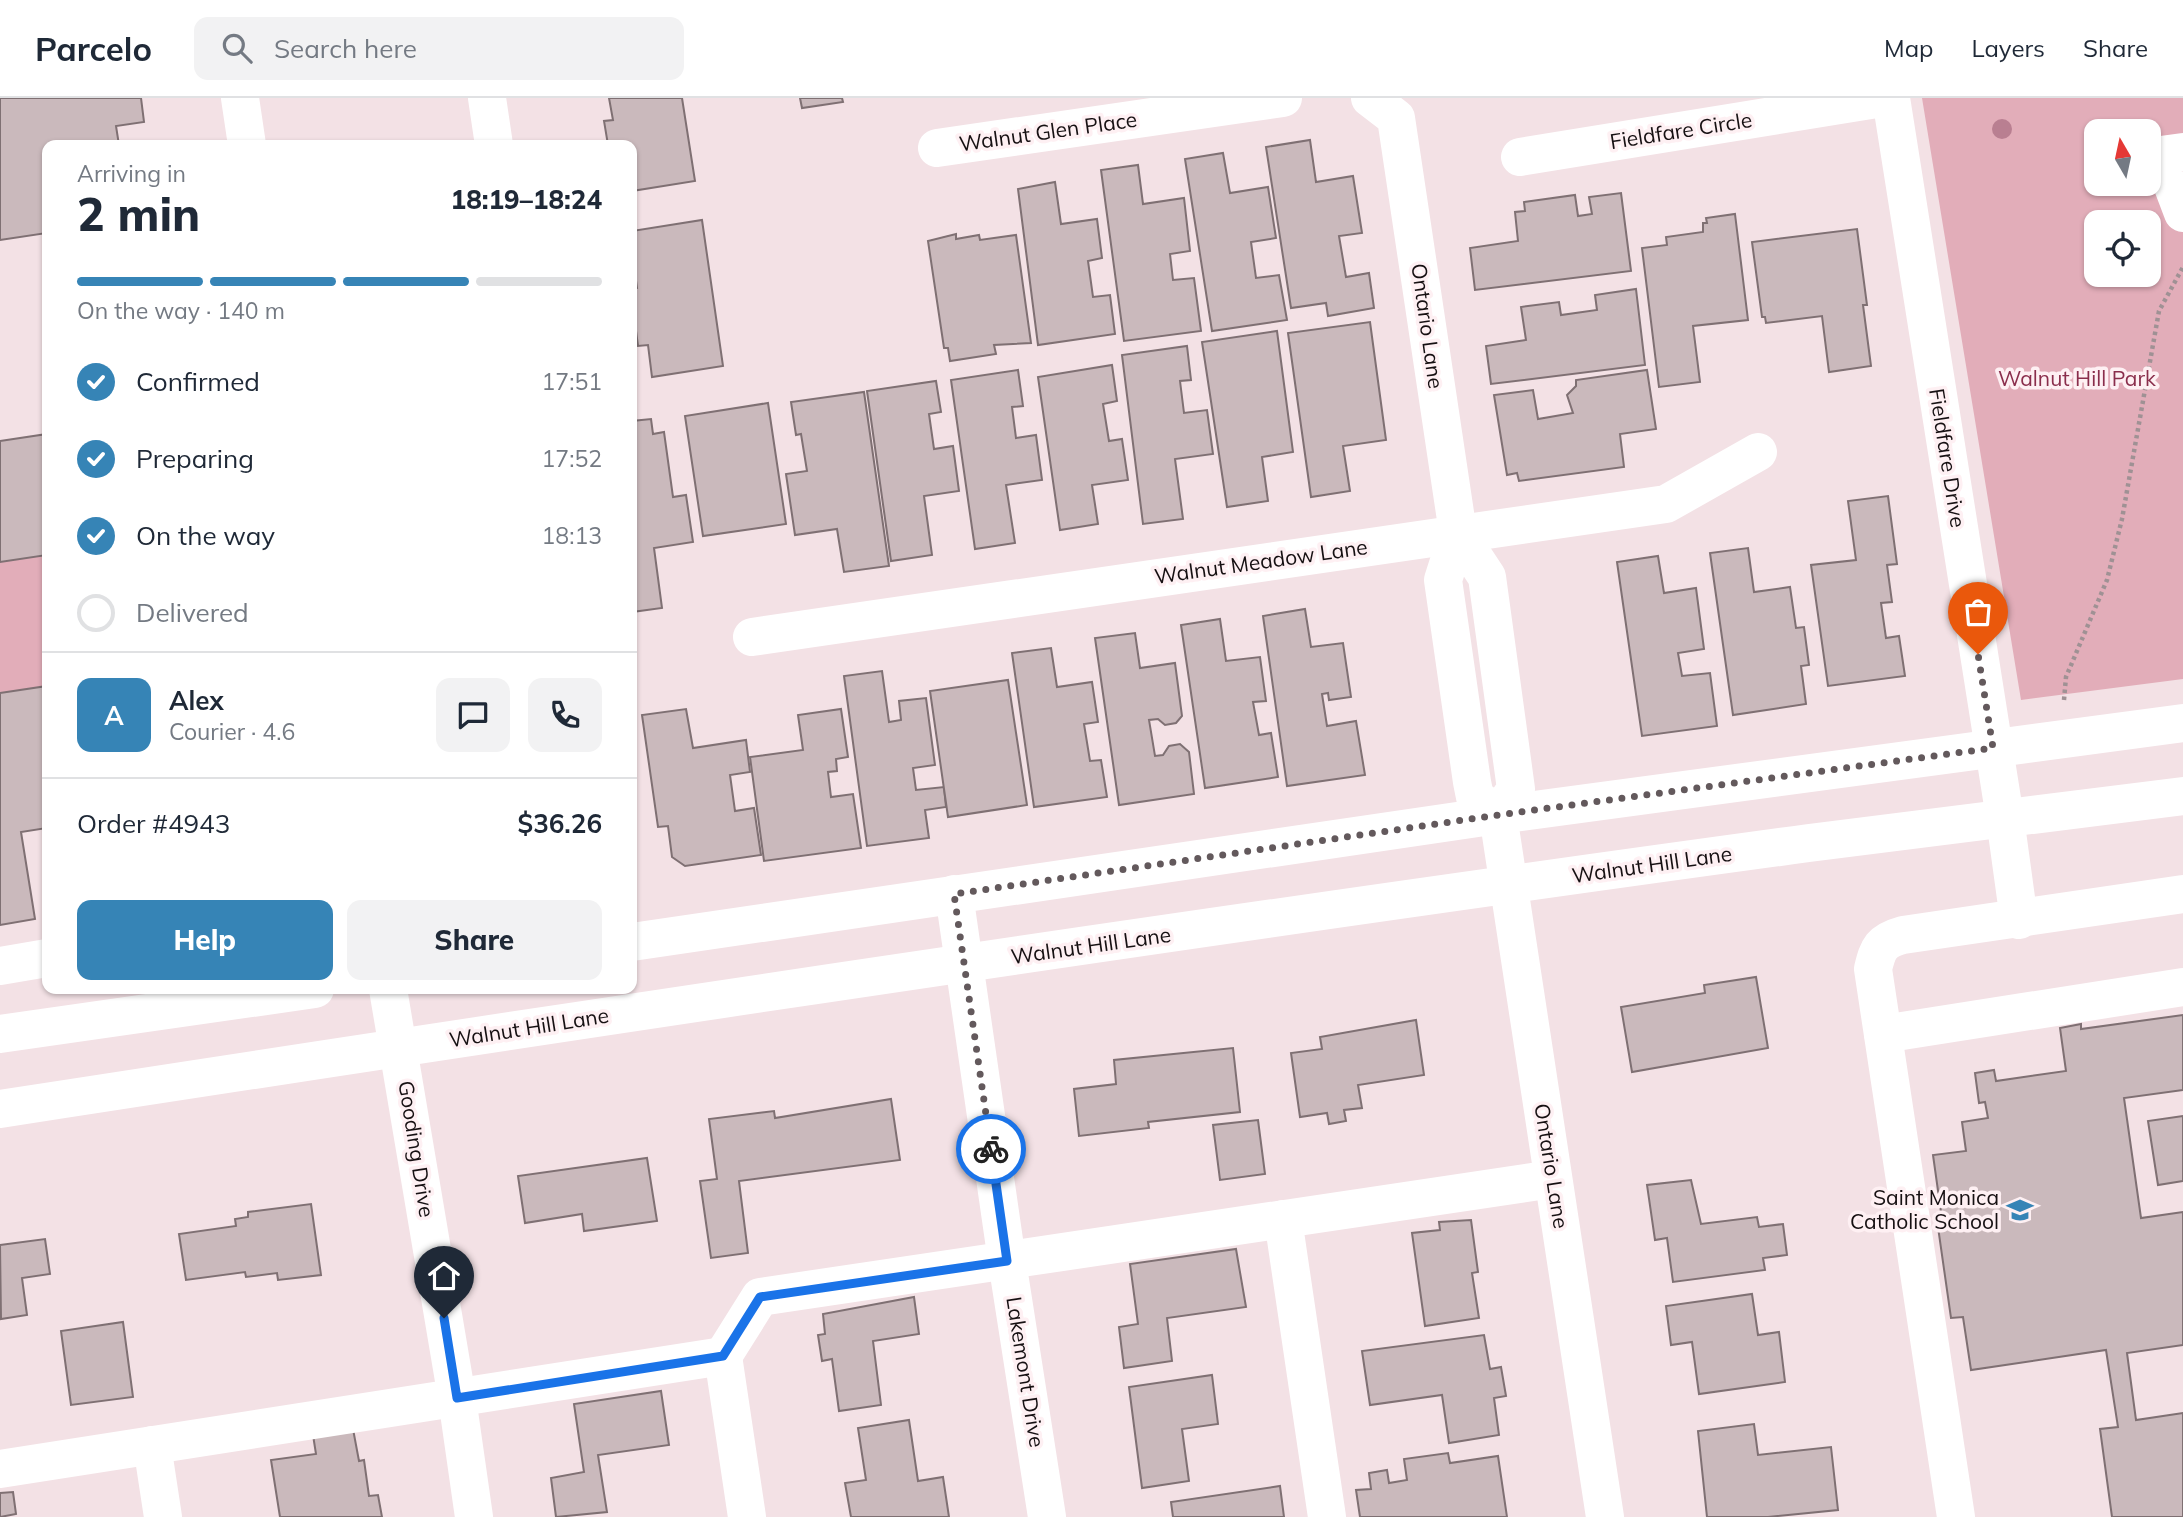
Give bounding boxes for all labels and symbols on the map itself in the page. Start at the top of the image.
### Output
street label: Walnut Glen Place [957,106,1139,156]
street label: Fieldfare Circle [1608,106,1754,154]
north arrow [2084,119,2161,196]
street label: Ontario Lane [1406,261,1450,390]
park label: Walnut Hill Park [1998,365,2156,391]
street label: Fieldfare Drive [1924,386,1972,529]
street label: Walnut Meadow Lane [1153,533,1369,589]
pin [1948,582,2008,654]
street label: Walnut Hill Lane [1570,840,1734,888]
street label: Walnut Hill Lane [1009,921,1173,969]
street label: Walnut Hill Lane [447,1002,611,1052]
street label: Gooding Drive [393,1079,441,1219]
street label: Ontario Lane [1529,1101,1575,1230]
courier [956,1114,1026,1184]
place label: Saint Monica Catholic School [1850,1184,1999,1234]
school or university icon: Saint Monica Catholic School [2005,1195,2035,1225]
pin [414,1246,474,1318]
street label: Lakemont Drive [1001,1295,1051,1449]

